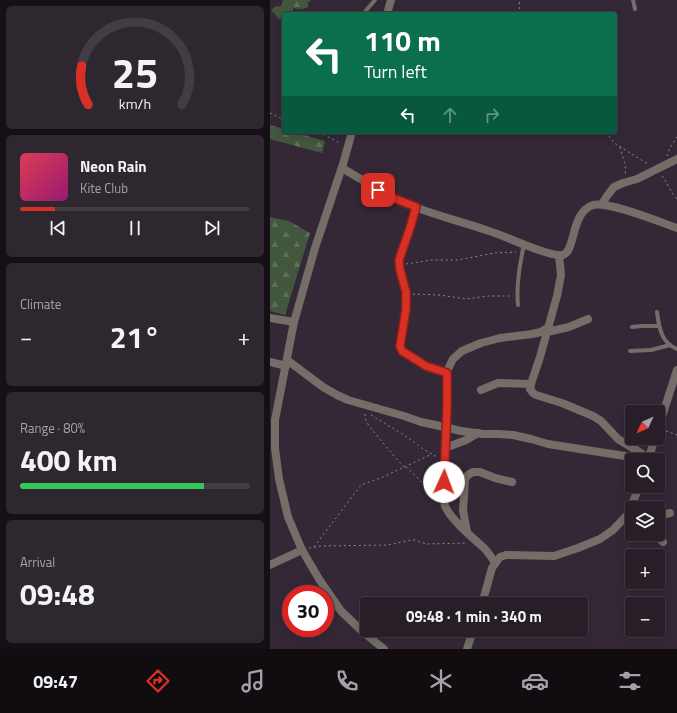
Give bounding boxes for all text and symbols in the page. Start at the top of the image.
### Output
text: 110 m [364,19,441,62]
icon: left [298,28,350,80]
text: 25 [112,41,158,104]
text: Turn left [364,58,427,85]
text: km/h [119,93,151,115]
icon: left [397,104,419,126]
icon: ahead [439,104,461,126]
icon: right [481,104,503,126]
text: Neon Rain [80,155,147,178]
pin [361,173,395,207]
text: Kite Club [80,178,128,198]
icon: arrive [367,179,389,201]
icon: previous [47,217,69,239]
icon: pause [124,217,146,239]
icon: next [201,217,223,239]
text: Climate [20,294,61,314]
text: 21° [110,314,160,360]
text: − [20,320,32,354]
text: + [238,320,250,354]
north arrow [625,405,665,445]
map controls [625,405,665,637]
text: Range · 80% [20,418,85,438]
text: 400 km [20,437,118,483]
button: search [625,453,665,493]
position arrow [423,461,465,503]
button: layers [625,501,665,541]
button: + [625,549,665,589]
text: Arrival [20,552,55,572]
text: 09:48 [20,571,95,617]
speed limit sign: 30 [282,585,334,637]
button: − [625,597,665,637]
text: 09:48 · 1 min · 340 m [406,605,542,628]
icon: directions [144,667,172,695]
icon: music [239,667,267,695]
icon: phone [333,667,361,695]
icon: climate [427,667,455,695]
icon: car [521,667,549,695]
icon: filters [616,667,644,695]
text: 09:47 [33,668,78,695]

